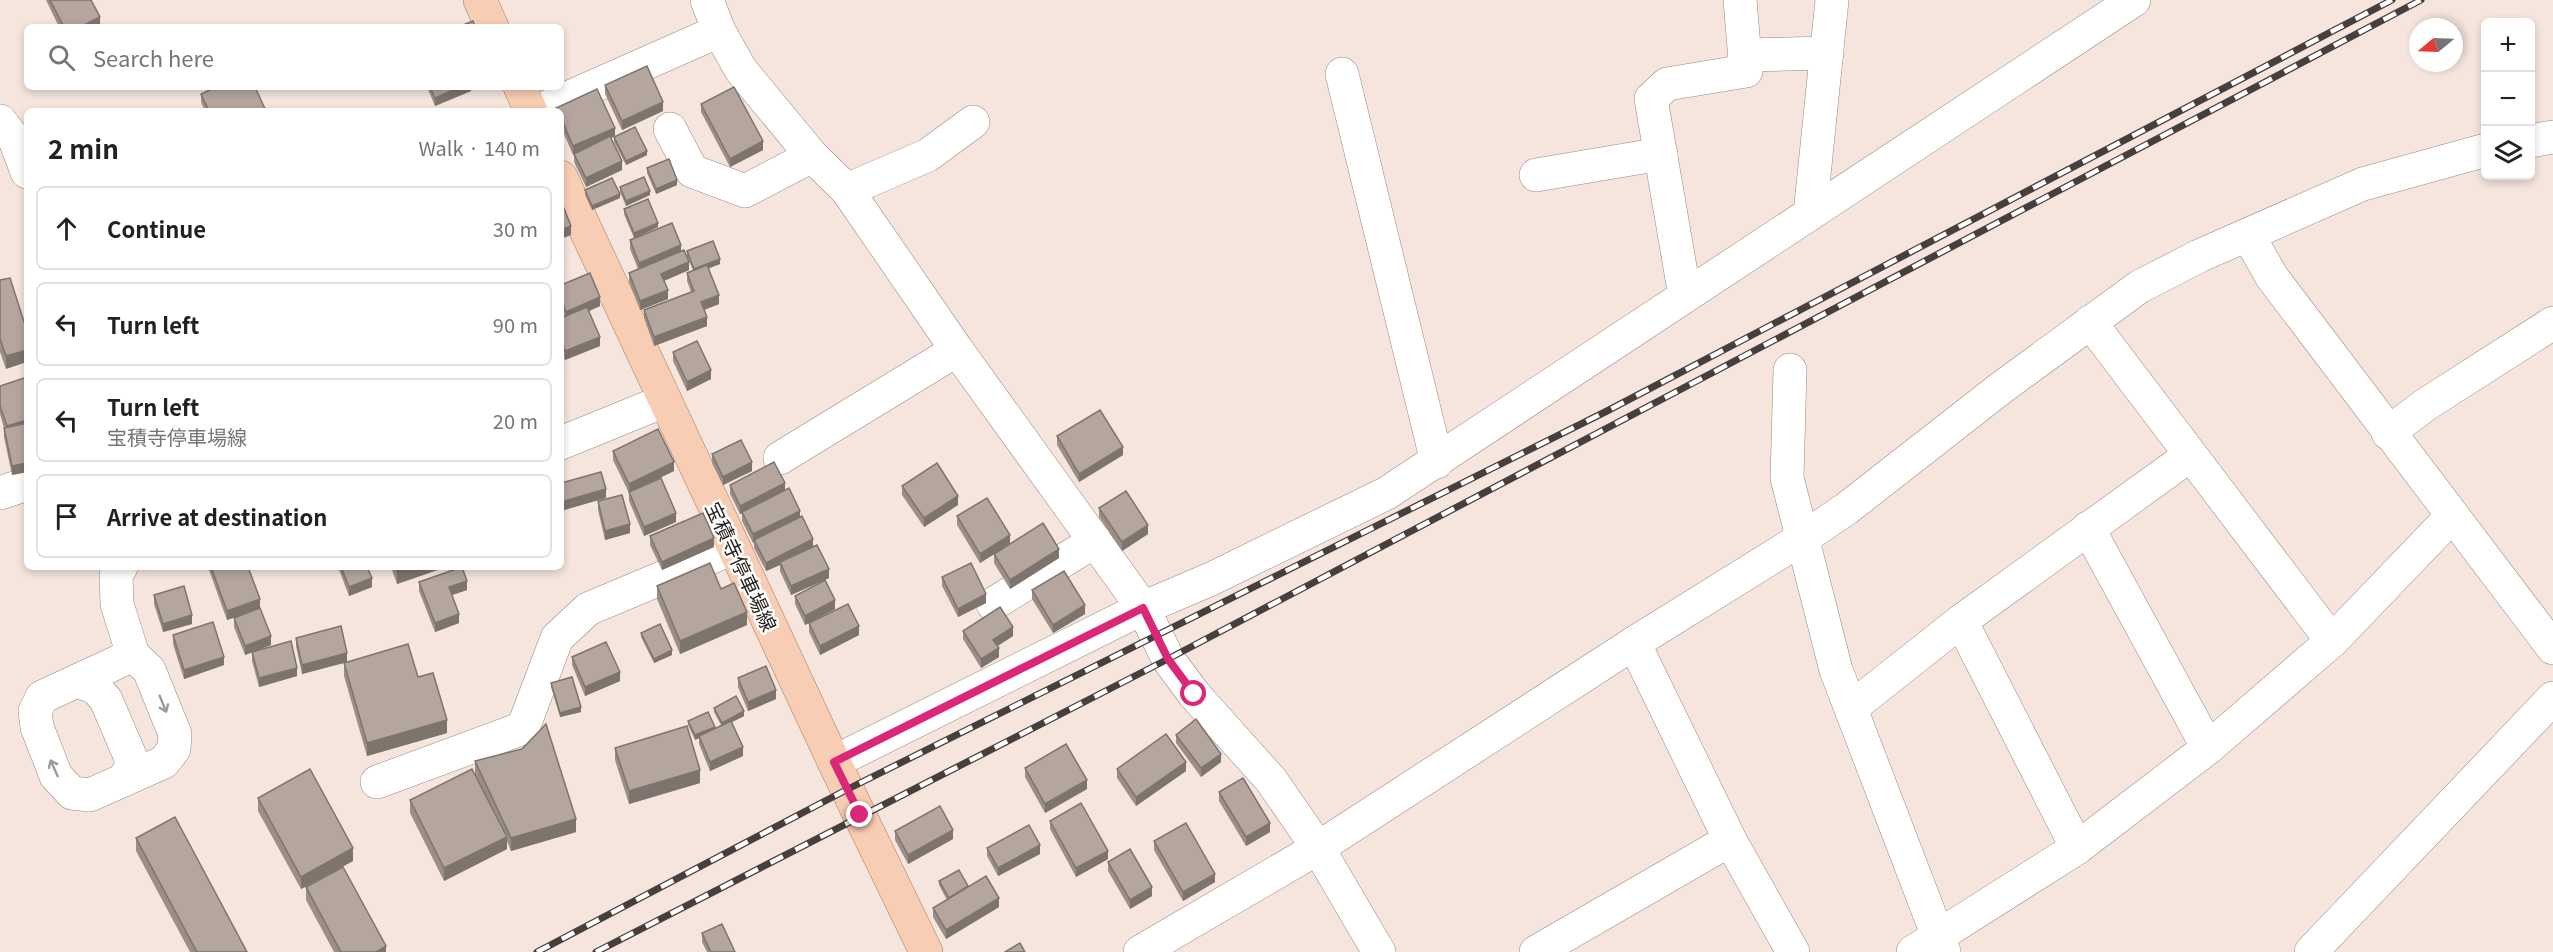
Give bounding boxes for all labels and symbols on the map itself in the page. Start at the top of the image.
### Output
north arrow [2409,18,2463,72]
street label: 宝積寺停車場線 [699,496,785,636]
route start [1180,680,1206,706]
one-way arrow [158,694,169,713]
one-way arrow [47,759,59,777]
route end [846,801,872,827]

